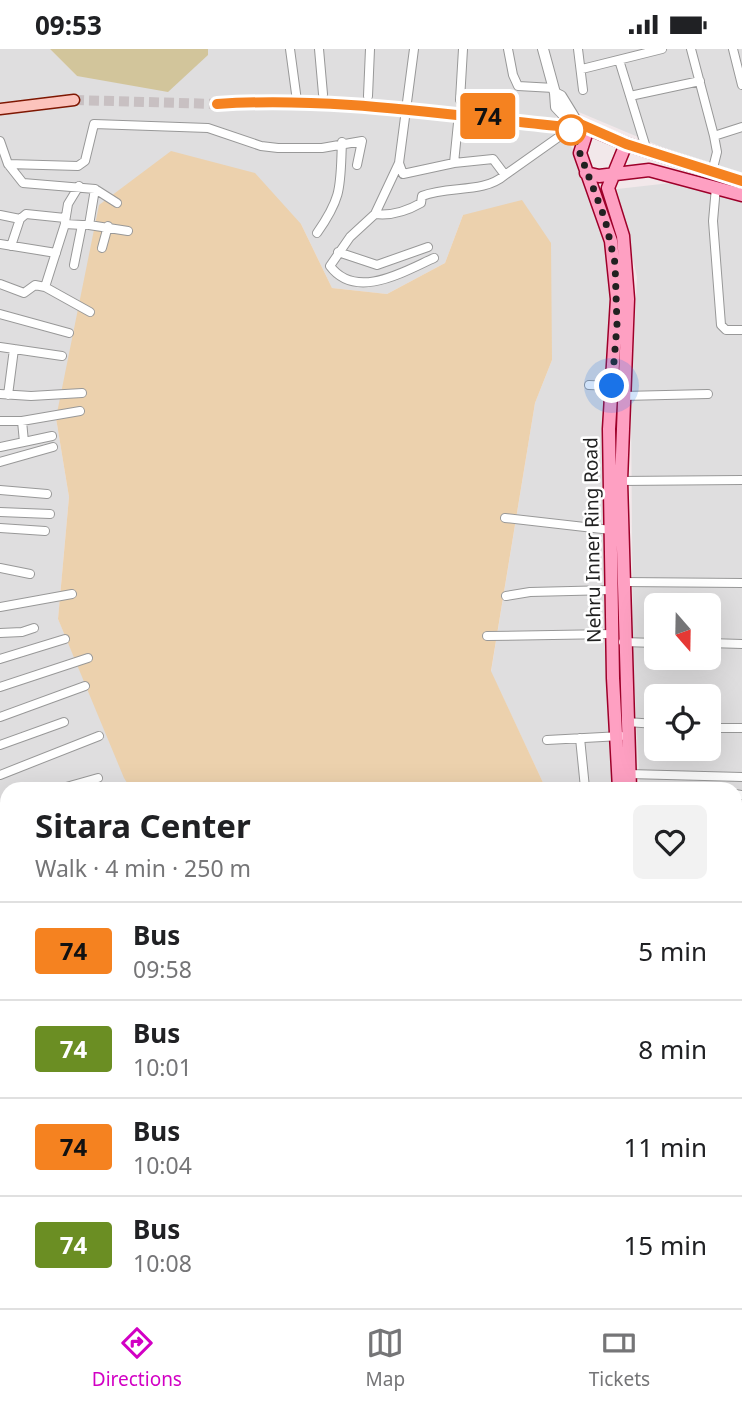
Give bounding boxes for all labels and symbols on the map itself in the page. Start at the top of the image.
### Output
line badge: 74 [456,93,520,139]
unlabelled marker [556,115,586,145]
your location [594,368,629,403]
street label: Nehru Inner Ring Road [577,437,607,643]
north arrow [644,593,721,670]

